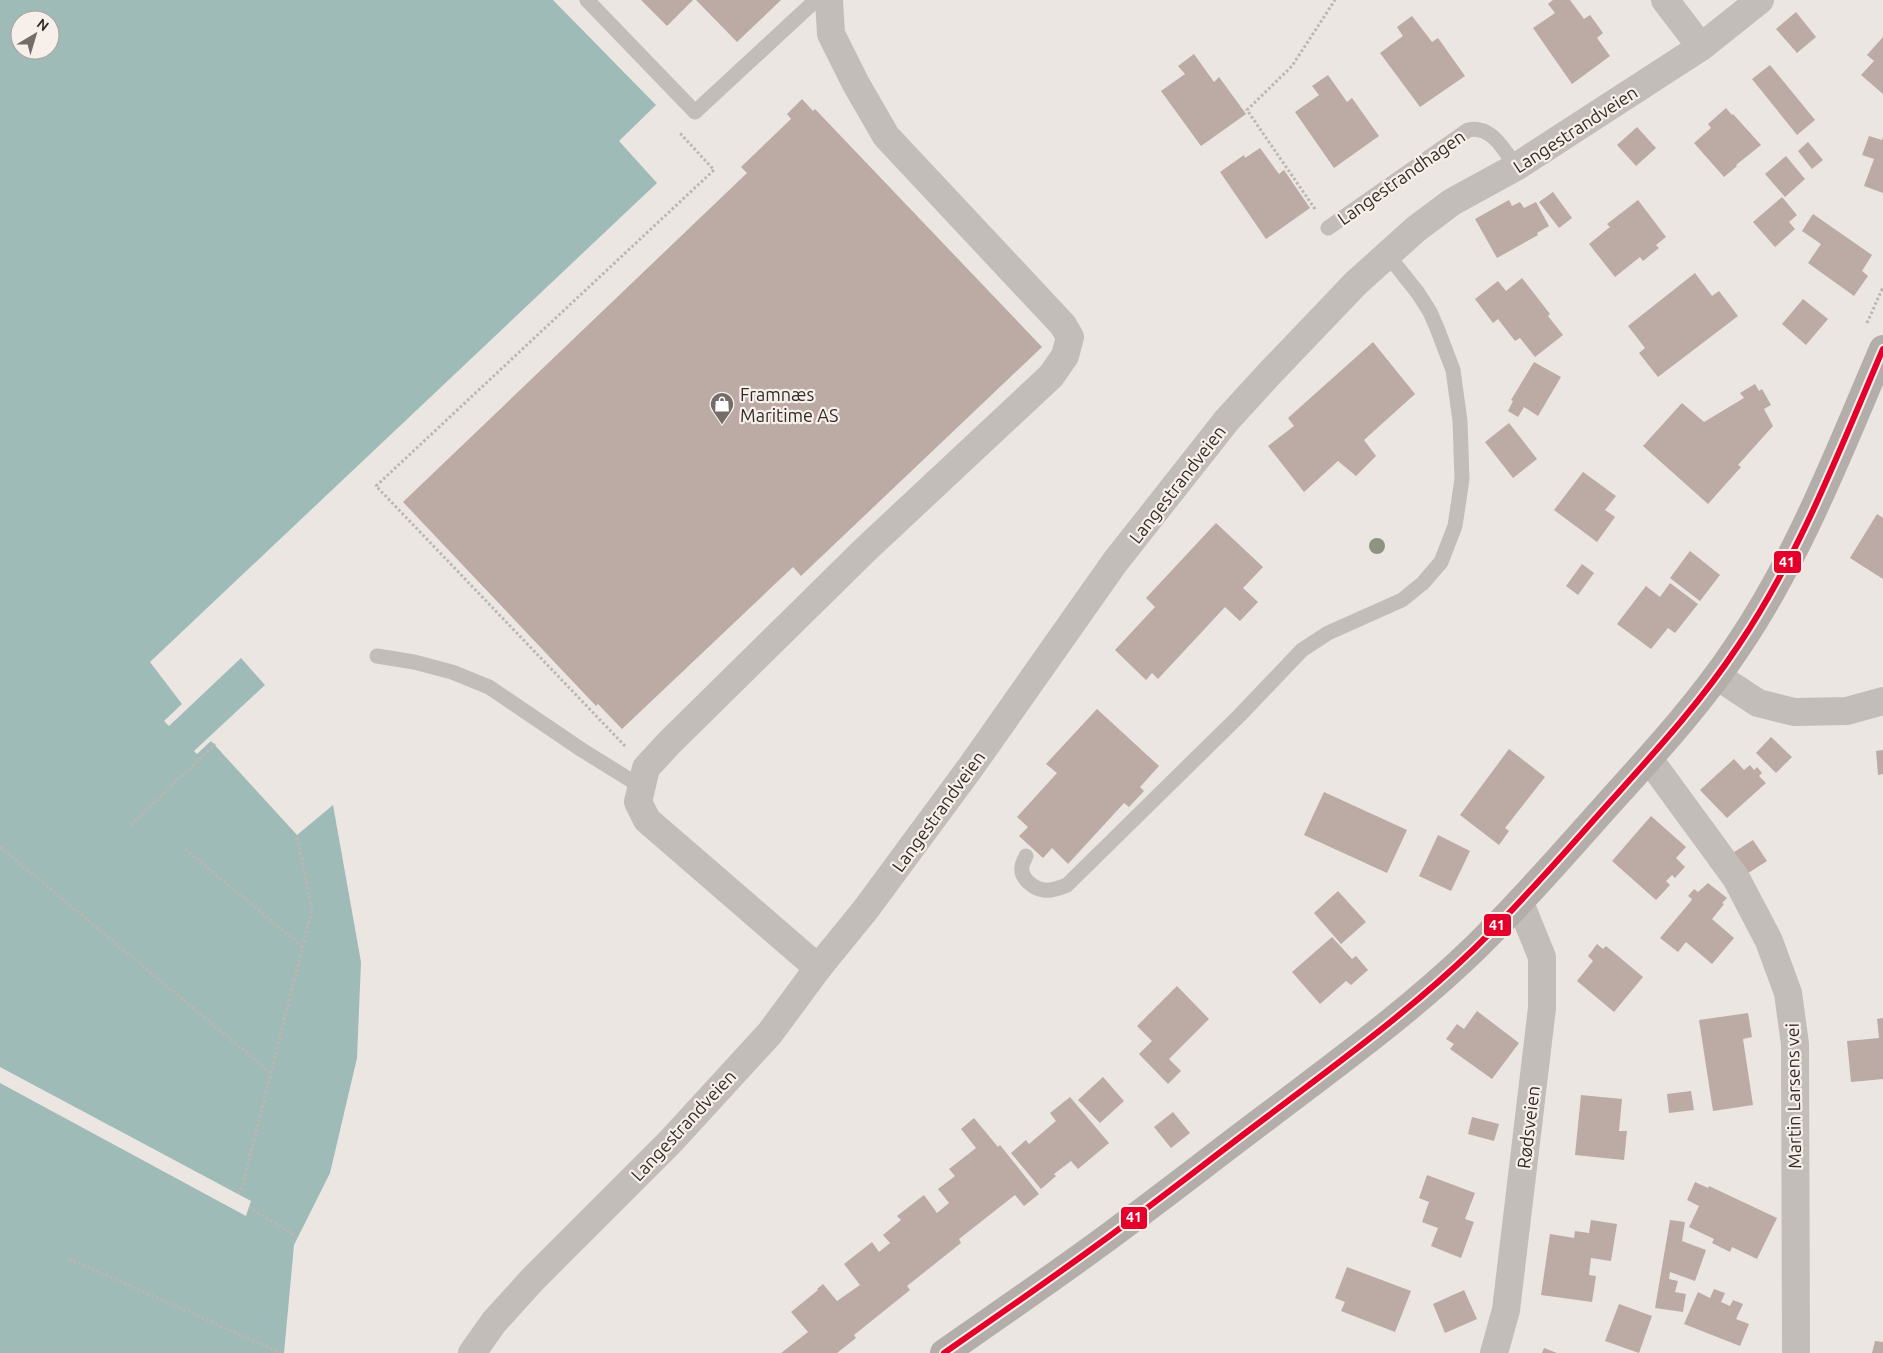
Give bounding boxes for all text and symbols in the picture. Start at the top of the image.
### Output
north arrow [10,10,60,60]
text: N [34,15,52,34]
street label: Langestrandveien [1509,81,1641,177]
street label: Langestrandhagen [1333,126,1469,228]
place label: Framnæs Maritime AS [740,384,839,425]
shop icon: Framnæs Maritime AS [709,391,735,425]
street label: Langestrandveien [1125,421,1229,547]
line badge: 41 [1773,550,1802,574]
text: 41 [1779,554,1795,570]
street label: Langestrandveien [888,747,988,875]
line badge: 41 [1483,913,1512,937]
text: 41 [1489,917,1505,933]
street label: Martin Larsens vei [1782,1023,1804,1169]
street label: Langestrandveien [627,1066,739,1184]
street label: Rødsveien [1513,1084,1543,1170]
line badge: 41 [1120,1206,1148,1230]
text: 41 [1126,1209,1142,1225]

